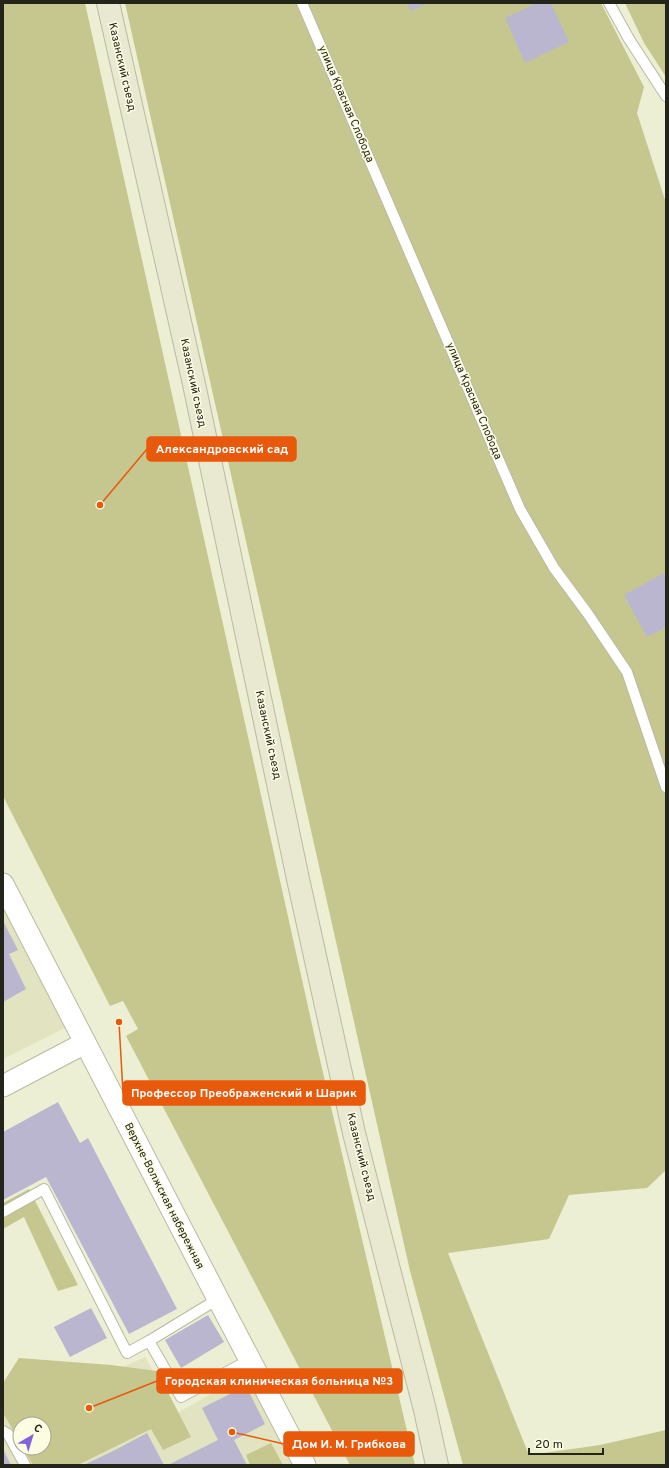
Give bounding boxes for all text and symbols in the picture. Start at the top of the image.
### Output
street label: Казанский съезд [105,21,139,113]
street label: улица Красная Слобода [315,43,377,165]
street label: Казанский съезд [177,337,209,429]
street label: улица Красная Слобода [443,340,505,462]
callout: Александровский сад [147,437,296,461]
text: Александровский сад [156,442,288,458]
street label: Казанский съезд [252,689,284,781]
callout: Профессор Преображенский и Шарик [123,1081,365,1105]
text: Профессор Преображенский и Шарик [131,1086,357,1102]
street label: Казанский съезд [343,1111,379,1203]
street label: Верхне-Волжская набережная [121,1120,207,1272]
callout: Городская клиническая больница №3 [157,1369,402,1393]
text: Городская клиническая больница №3 [165,1374,393,1390]
north arrow [12,1416,52,1456]
text: С [30,1421,45,1437]
scale bar [529,1430,603,1456]
callout: Дом И. М. Грибкова [284,1432,414,1456]
text: Дом И. М. Грибкова [292,1437,406,1453]
text: 20 m [535,1437,563,1453]

